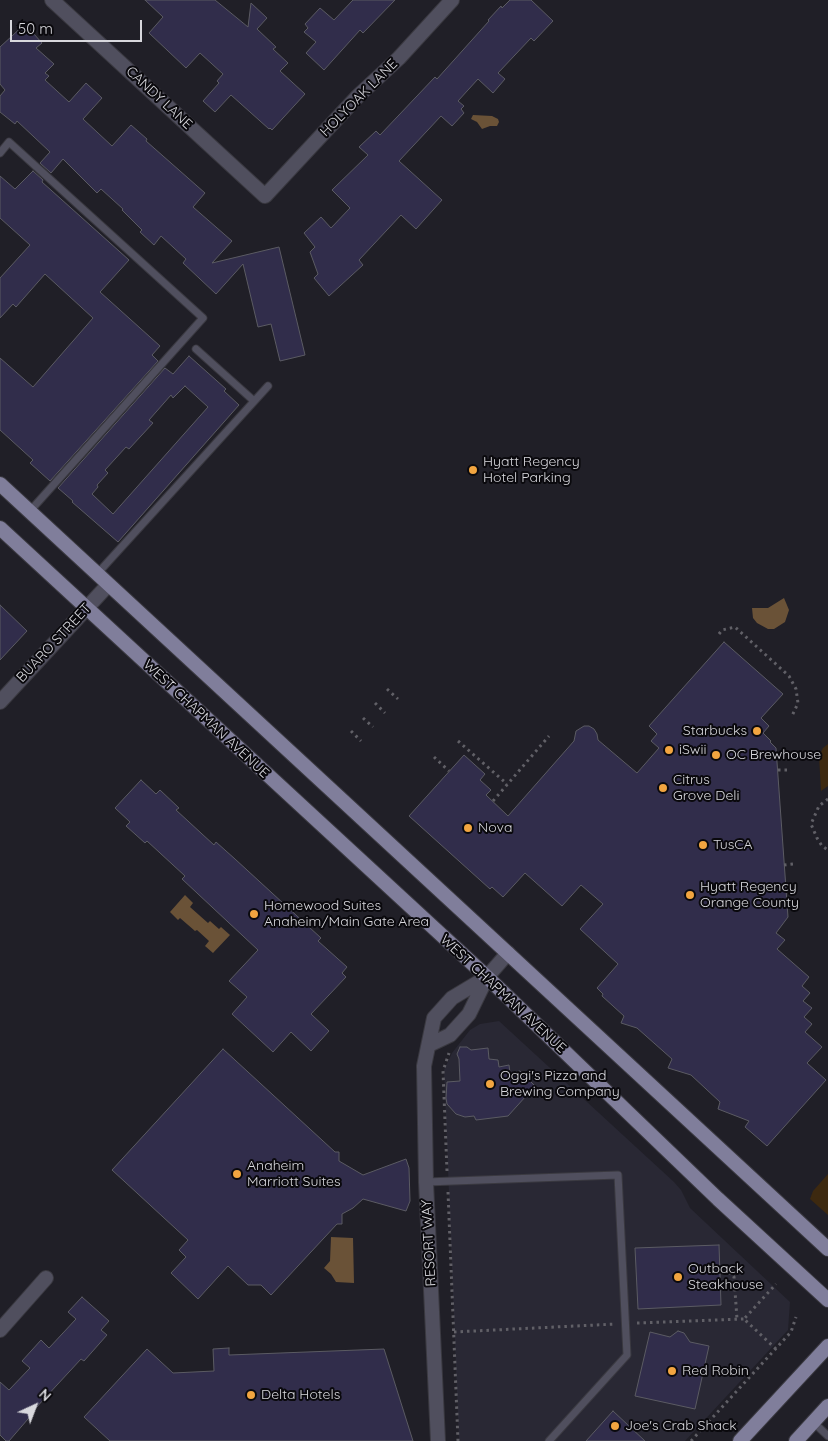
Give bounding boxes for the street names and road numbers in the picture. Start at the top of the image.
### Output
street label: HOLYOAK LANE [317,56,401,140]
street label: CANDY LANE [122,63,196,133]
street label: BUARO STREET [13,600,95,686]
street label: WEST CHAPMAN AVENUE [140,656,272,782]
street label: WEST CHAPMAN AVENUE [437,931,569,1057]
street label: RESORT WAY [418,1199,440,1287]

